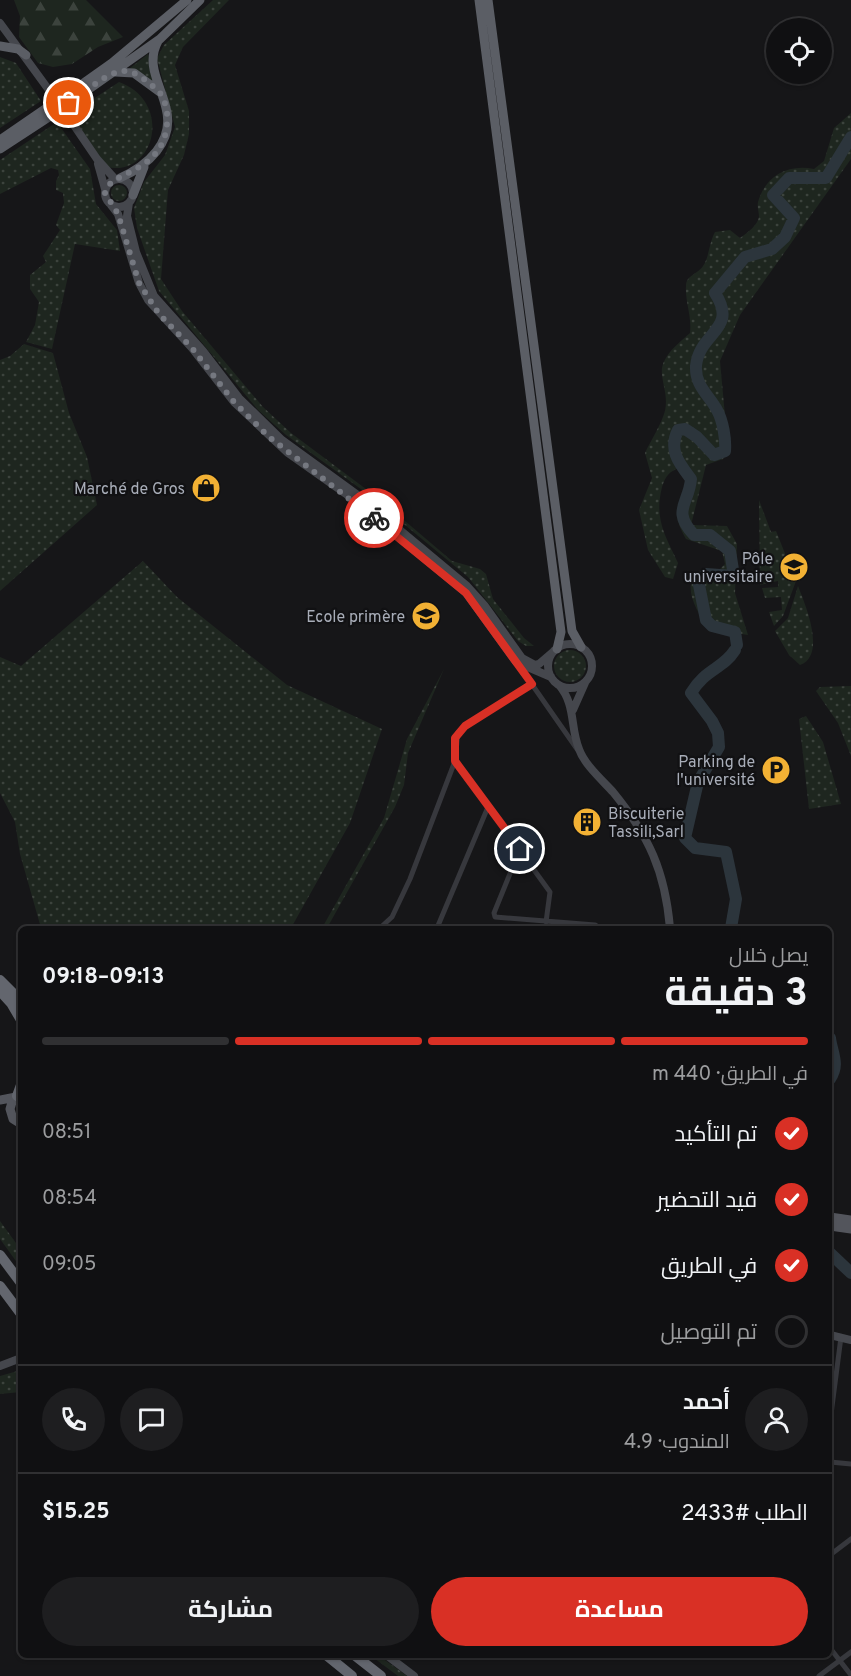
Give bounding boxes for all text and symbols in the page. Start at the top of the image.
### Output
map controls [766,18,832,84]
button: locate [766,18,832,84]
pin [43,77,94,128]
icon: bag [52,86,85,119]
shop icon: Marché de Gros [190,472,222,504]
place label: Marché de Gros [74,480,185,500]
courier [344,488,404,548]
icon: bike [358,502,391,535]
place label: Pôle universitaire [683,550,773,588]
school or university icon: Pôle universitaire [778,551,810,583]
school or university icon: Ecole primère [410,600,442,632]
place label: Ecole primère [306,608,405,628]
place label: Parking de l'université [676,753,755,791]
parking icon: Parking de l'université [760,754,792,786]
place label: Biscuiterie Tassili,Sarl [608,805,684,843]
building icon: Biscuiterie Tassili,Sarl [571,806,603,838]
pin [494,823,545,874]
icon: home [503,832,536,865]
text: يصل خلال [729,944,808,970]
text: 09:13–09:18 [42,964,164,991]
text: 3 دقيقة [665,971,808,1020]
text: في الطريق · 440 m [652,1062,808,1088]
icon: check [775,1117,808,1150]
text: 08:51 [42,1120,91,1146]
text: تم التأكيد [675,1122,757,1149]
icon: check [775,1183,808,1216]
text: 08:54 [42,1186,97,1212]
text: قيد التحضير [657,1188,757,1215]
icon: check [775,1249,808,1282]
text: 09:05 [42,1252,97,1278]
text: في الطريق [661,1254,757,1281]
text: تم التوصيل [660,1320,757,1347]
button: phone [42,1388,105,1451]
button: chat [120,1388,183,1451]
button: person [745,1388,808,1451]
text: أحمد [683,1390,730,1417]
text: المندوب · 4.9 [624,1430,730,1456]
text: $15.25 [42,1499,110,1526]
text: الطلب #2433 [681,1501,808,1528]
button: مشاركة [42,1577,419,1646]
button: مساعدة [431,1577,808,1646]

